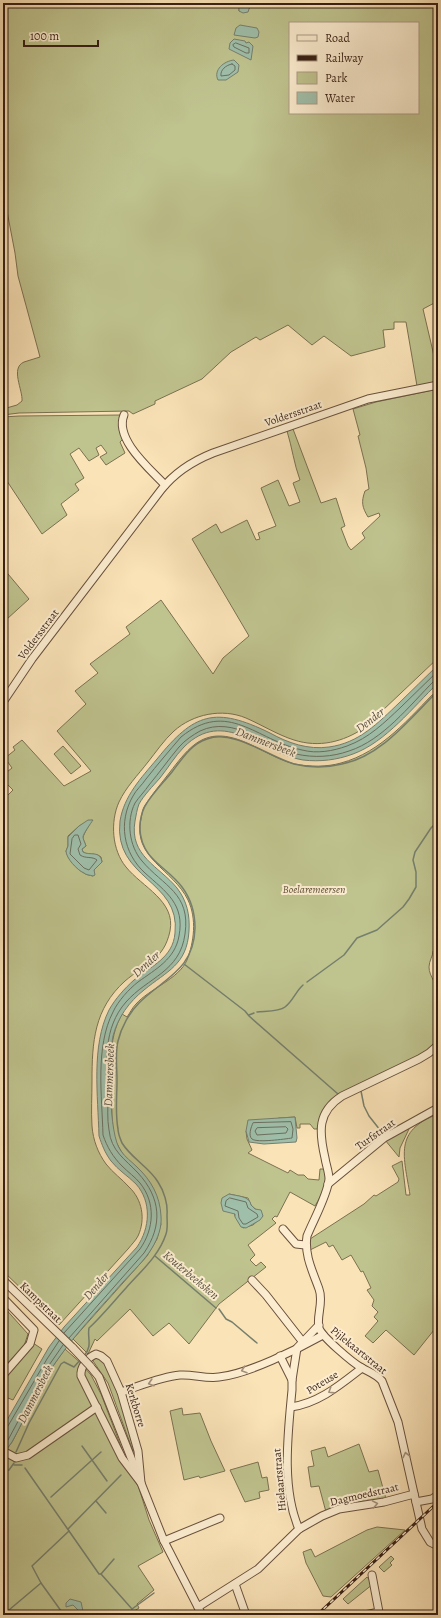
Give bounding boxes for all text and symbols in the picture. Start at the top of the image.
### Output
scale bar [24,22,98,48]
legend [289,22,419,114]
text: 100 m [30,28,59,44]
text: Road [325,30,351,46]
text: Railway [325,50,364,66]
text: Park [325,70,348,86]
text: Water [324,90,355,106]
street label: Voldersstraat [262,397,324,431]
street label: Voldersstraat [14,606,63,663]
water label: Dender [352,703,388,736]
water label: Dammersbeek [234,723,299,761]
park label: Boelaremeersen [283,882,346,897]
water label: Dender [129,947,164,981]
water label: Dammersbeek [100,1042,118,1107]
street label: Turfstraat [352,1115,399,1154]
water label: Kouterbeeksken [160,1247,222,1303]
water label: Dender [79,1268,113,1303]
street label: Kampstraat [16,1279,65,1326]
street label: Pijlekaartstraat [327,1323,390,1378]
water label: Dammersbeek [14,1362,57,1426]
one-way arrow [240,1366,247,1374]
street label: Poteuse [303,1367,341,1398]
one-way arrow [148,1378,155,1387]
street label: Kerkborre [122,1381,149,1429]
one-way arrow [328,1386,335,1394]
street label: Hielaartstraat [269,1448,290,1512]
one-way arrow [403,1452,411,1458]
street label: Dagmoedstraat [328,1479,400,1510]
one-way arrow [372,1500,378,1509]

